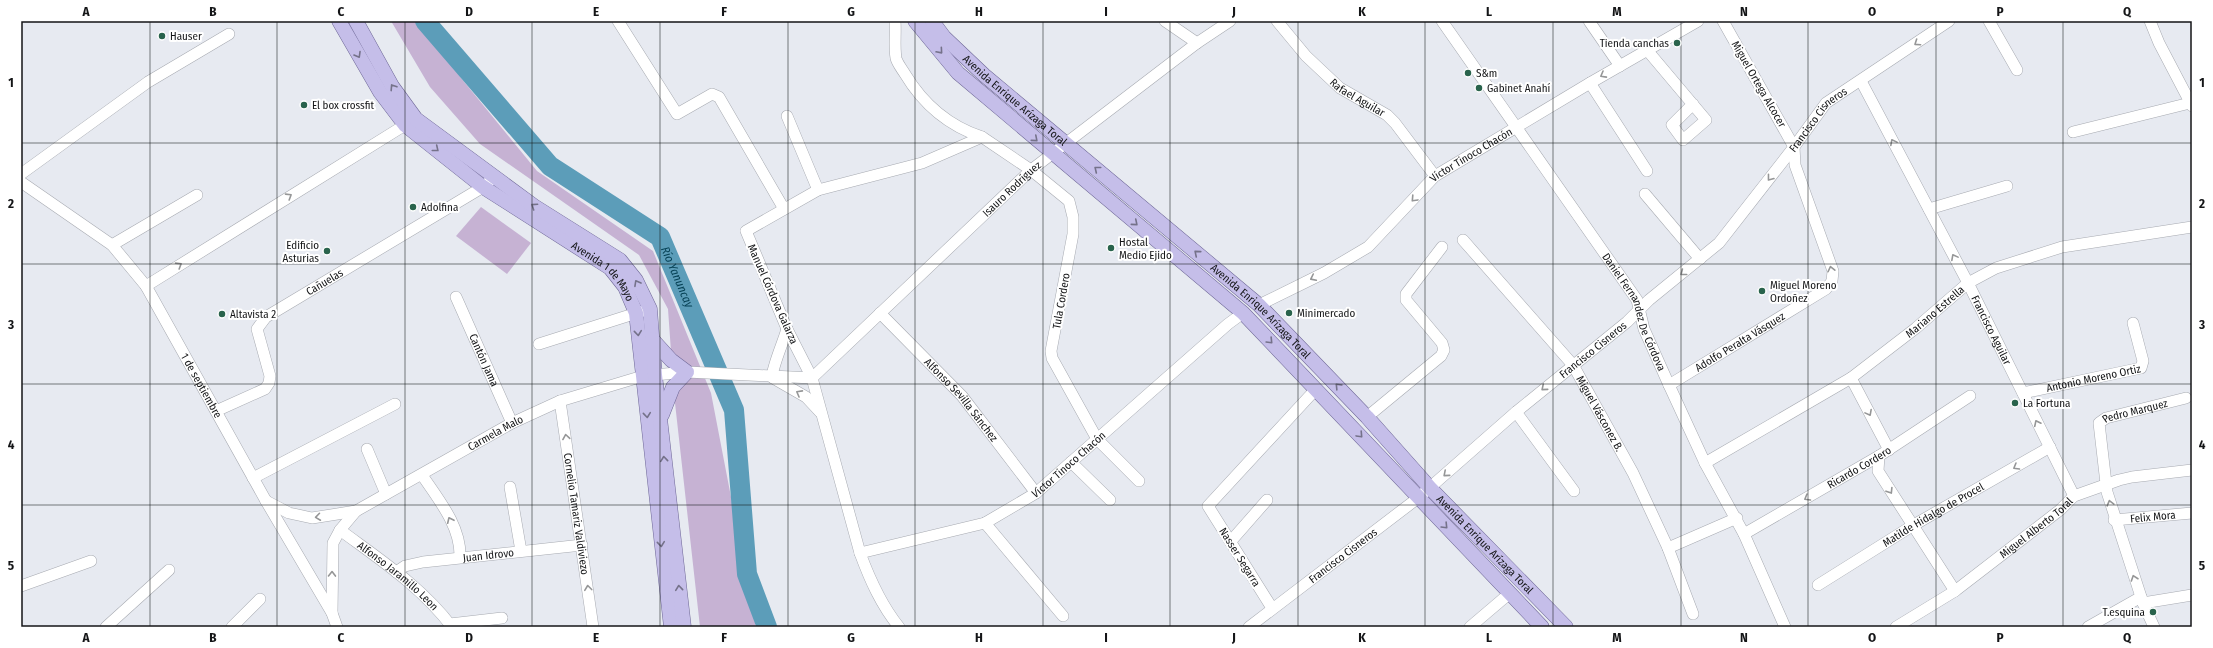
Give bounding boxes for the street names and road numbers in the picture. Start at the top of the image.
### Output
street label: Miguel Ortega Alcocer [1729,39,1789,130]
street label: Avenida Enrique Arízaga Toral [960,52,1069,149]
street label: Rafael Aguilar [1327,76,1387,120]
street label: Francisco Cisneros [1787,85,1850,155]
street label: Víctor Tinoco Chacón [1427,125,1515,185]
street label: Isauro Rodríguez [980,158,1044,220]
street label: Avenida 1 de Mayo [569,239,636,303]
street label: Manuel Córdova Galarza [745,242,800,346]
street label: Daniel Fernandez De Córdova [1599,251,1668,373]
street label: Avenida Enrique Arízaga Toral [1208,261,1313,361]
street label: Cañuelas [304,266,346,298]
street label: Tula Cordero [1050,272,1073,330]
street label: Mariano Estrella [1903,283,1967,341]
street label: Francisco Aguilar [1968,293,2014,367]
street label: Adolfo Peralta Vásquez [1693,309,1788,374]
street label: Francisco Cisneros [1557,319,1630,381]
street label: Cantón Jama [466,332,501,389]
street label: 1 de septiembre [178,351,224,420]
street label: Alfonso Sevilla Sánchez [921,356,1001,445]
street label: Antonio Moreno Ortiz [2045,362,2143,395]
street label: Miguel Vásconez B. [1573,374,1626,454]
street label: Pedro Marquez [2100,397,2170,426]
street label: Carmela Malo [466,413,526,454]
street label: Víctor Tinoco Chacón [1030,429,1108,501]
street label: Ricardo Cordero [1825,444,1894,492]
street label: Cornelio Tamariz Valdiviezo [561,452,591,576]
street label: Matilde Hidalgo de Procel [1880,480,1986,550]
street label: Avenida Enrique Arízaga Toral [1434,493,1536,597]
street label: Miguel Alberto Toral [1997,495,2076,561]
street label: Felix Mora [2130,509,2176,526]
street label: Nasser Segarra [1216,525,1263,589]
street label: Francisco Cisneros [1306,525,1380,586]
street label: Alfonso Jaramillo Leon [355,539,441,613]
street label: Juan Idrovo [462,546,515,565]

